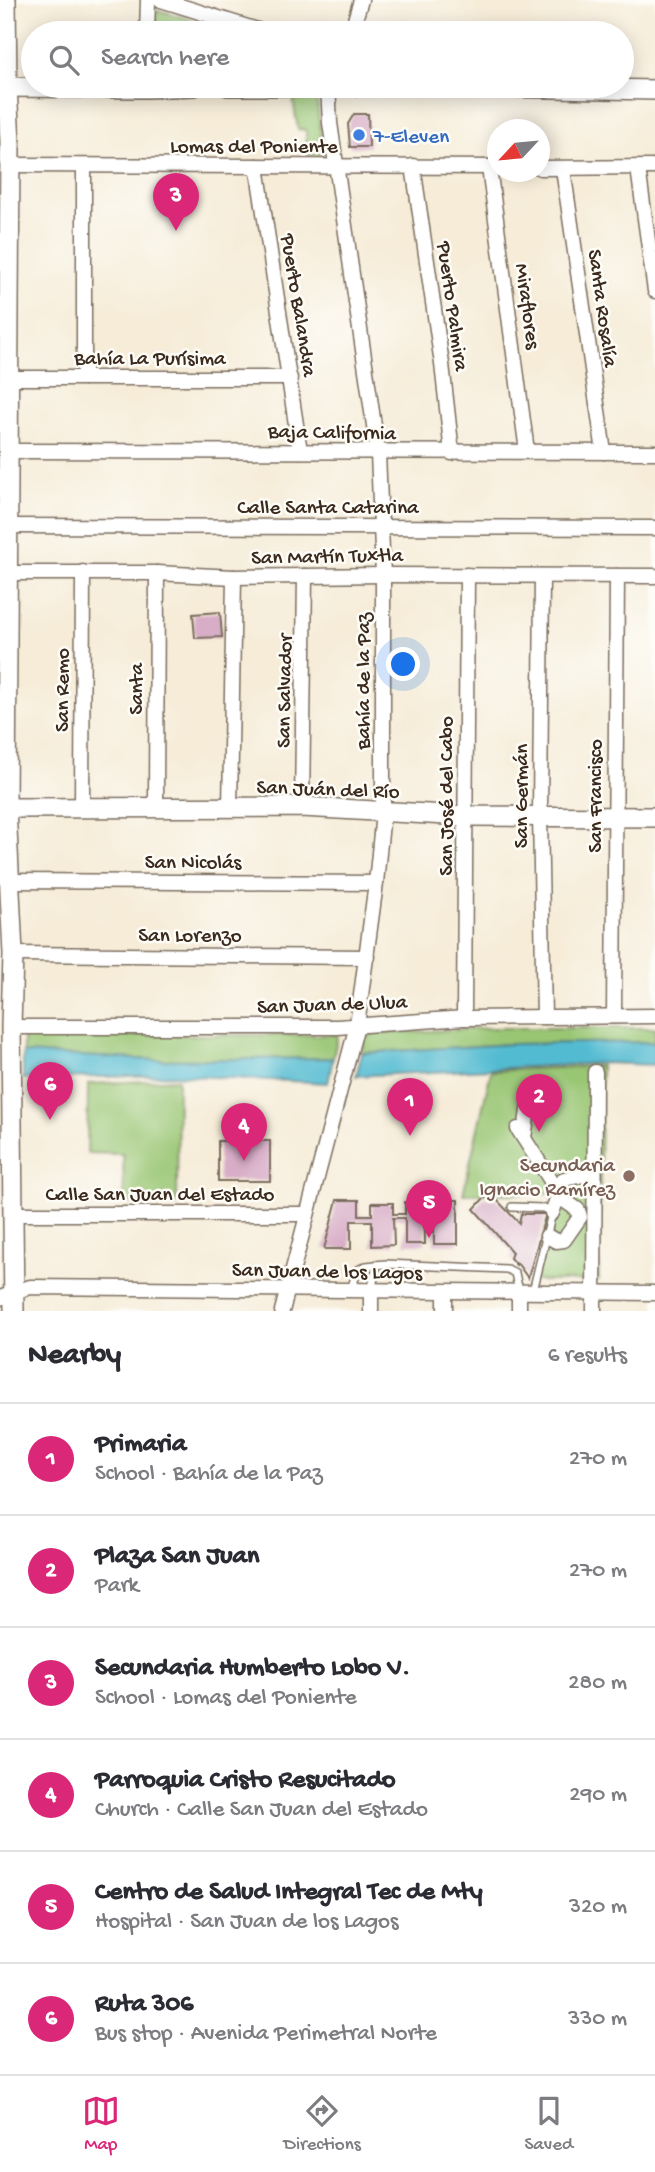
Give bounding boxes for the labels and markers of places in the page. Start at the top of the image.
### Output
place label: 7-Eleven [372,126,449,151]
marker: 7-Eleven [351,127,367,143]
pin: 3 [153,173,199,231]
pin: 6 [27,1062,73,1120]
pin: 2 [516,1074,562,1132]
pin: 1 [387,1078,433,1136]
pin: 4 [221,1103,267,1161]
place label: Secundaria Ignacio Ramírez [479,1155,616,1204]
marker: Secundaria Ignacio Ramírez [621,1168,637,1184]
pin: 5 [406,1180,452,1238]

